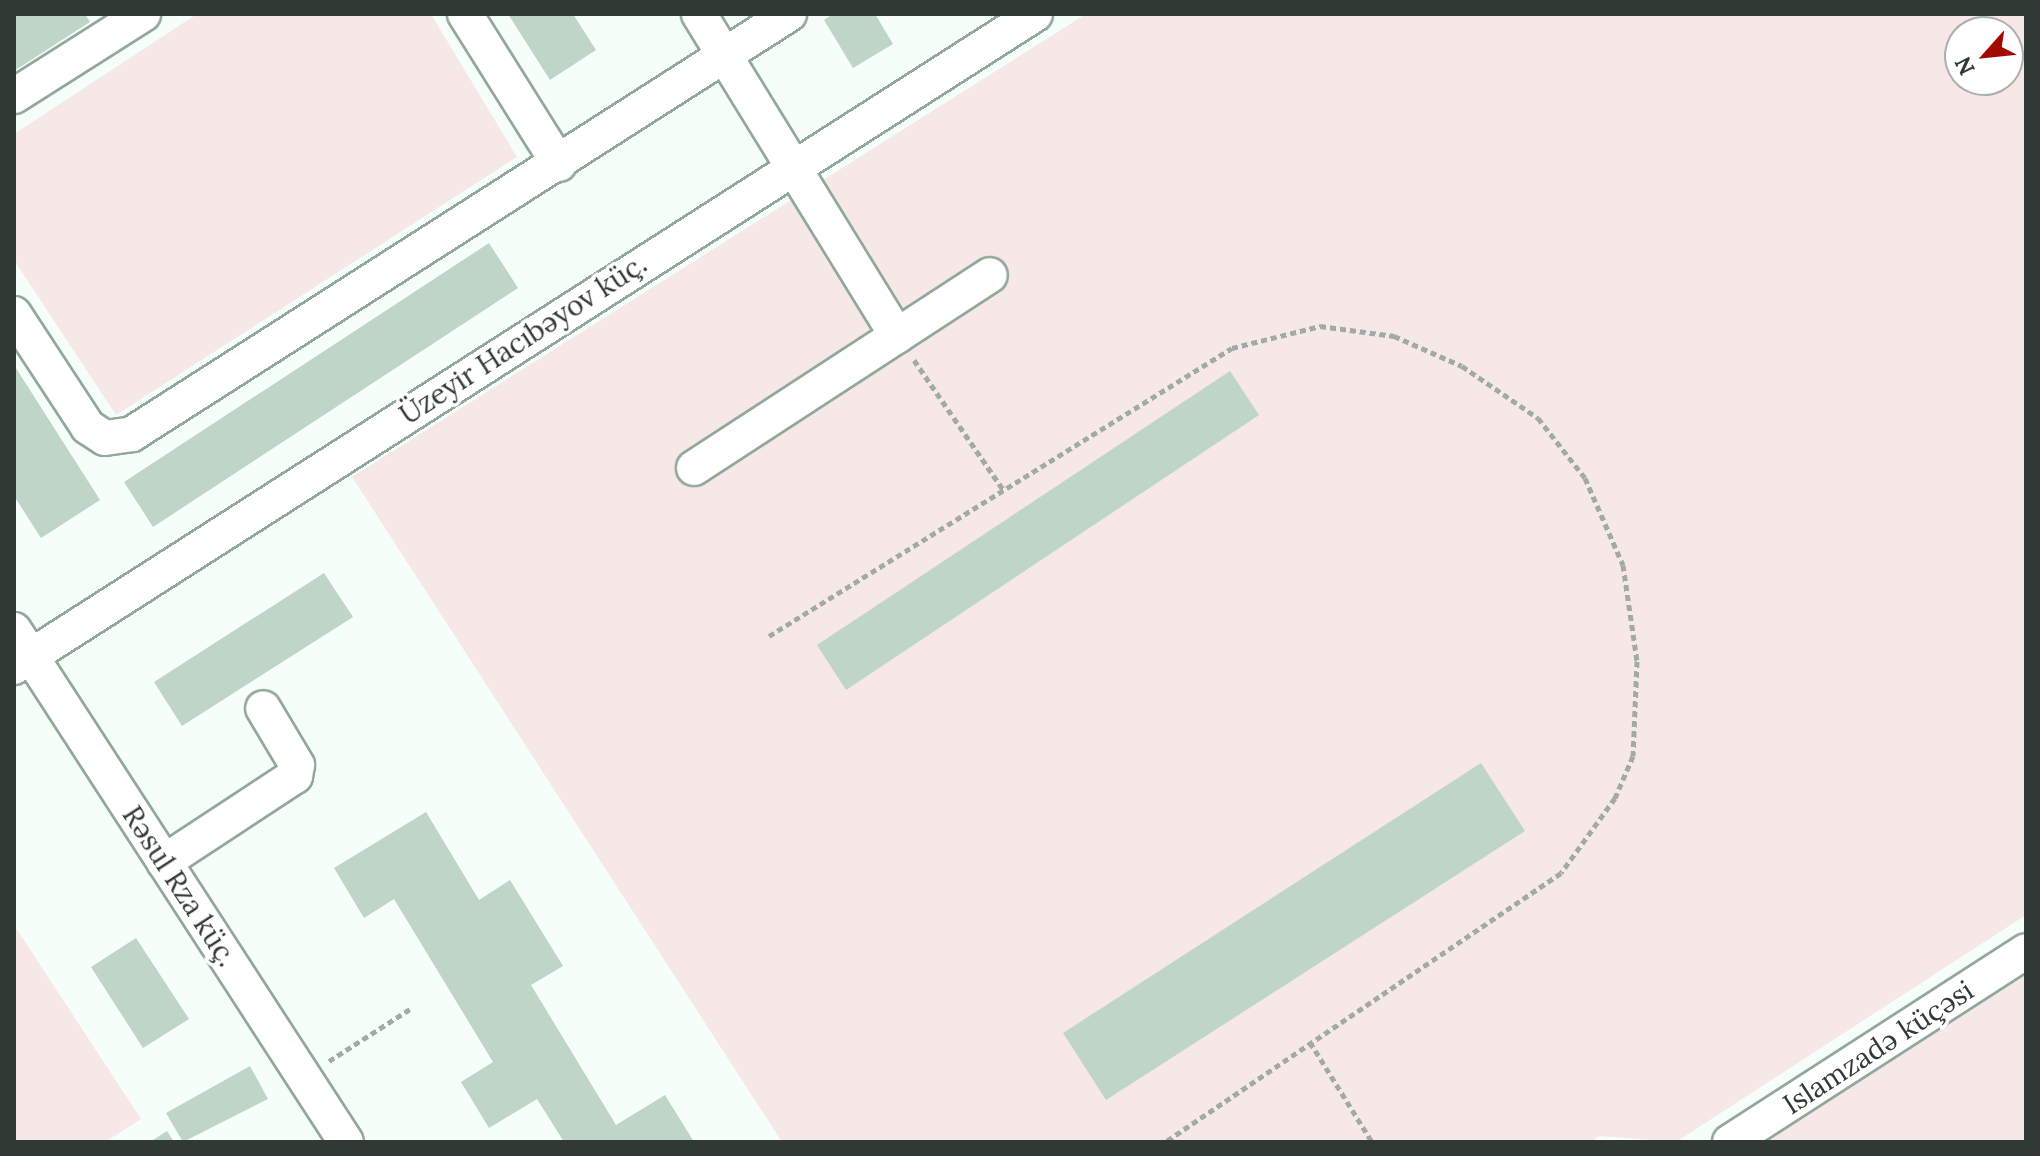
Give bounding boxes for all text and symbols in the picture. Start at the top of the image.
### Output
north arrow [1944,16,2024,96]
text: N [1948,52,1981,80]
street label: Üzeyir Hacıbəyov küç. [393,247,653,431]
street label: Rəsul Rza küç. [116,799,244,973]
street label: Islamzadə küçəsi [1777,973,1979,1121]

